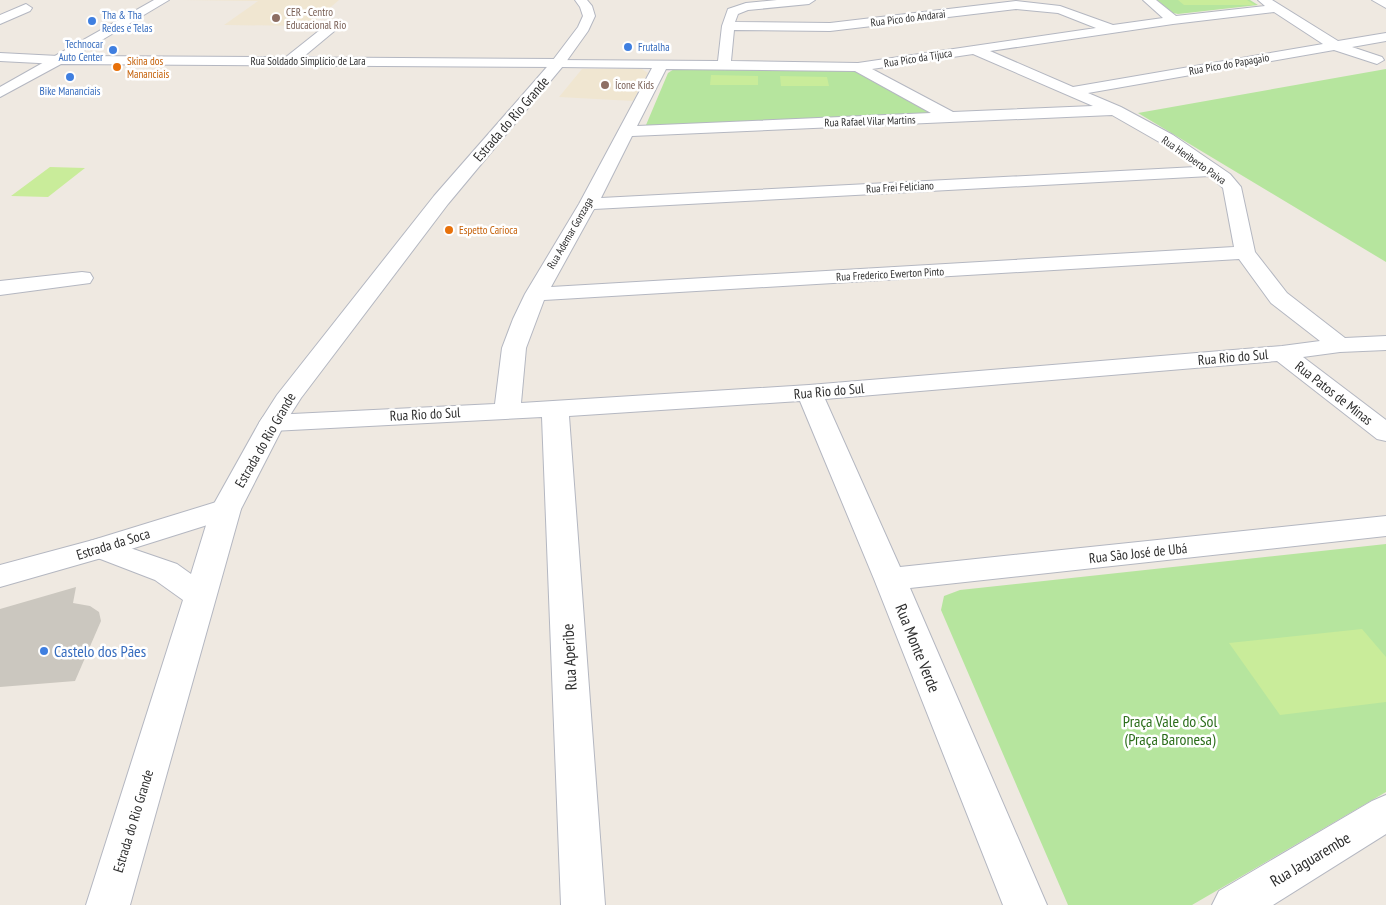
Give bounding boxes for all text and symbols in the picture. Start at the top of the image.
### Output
place label: CER - Centro Educacional Rio [286,5,346,32]
street label: Rua Pico do Andarai [870,6,946,30]
place label: Tha & Tha Redes e Telas [102,8,153,35]
marker: CER - Centro Educacional Rio [270,12,282,24]
marker: Tha & Tha Redes e Telas [86,15,98,27]
place label: Technocar Auto Center [58,37,103,64]
place label: Frutalha [638,40,670,54]
marker: Frutalha [622,41,634,53]
marker: Technocar Auto Center [107,44,119,56]
street label: Rua Pico da Tijuca [883,46,953,70]
street label: Rua Pico do Papagaio [1188,50,1271,78]
place label: Skina dos Mananciais [127,54,170,81]
street label: Rua Soldado Simplício de Lara [250,54,366,68]
marker: Skina dos Mananciais [111,61,123,73]
marker: Bike Mananciais [64,71,76,83]
street label: Estrada do Rio Grande [469,73,553,165]
place label: Ícone Kids [615,78,654,92]
marker: Ícone Kids [599,79,611,91]
place label: Bike Mananciais [40,84,101,98]
street label: Rua Rafael Vilar Martins [824,112,916,130]
street label: Rua Heriberto Paiva [1159,133,1229,187]
street label: Rua Frei Feliciano [866,178,935,196]
street label: Rua Ademar Gonzaga [544,195,596,271]
place label: Espetto Carioca [459,223,518,237]
marker: Espetto Carioca [443,224,455,236]
street label: Rua Frederico Ewerton Pinto [836,264,945,284]
street label: Rua Rio do Sul [1197,345,1270,369]
street label: Rua Patos de Minas [1292,357,1377,429]
street label: Rua Rio do Sul [793,379,866,403]
street label: Estrada do Rio Grande [230,389,300,491]
street label: Rua Rio do Sul [389,403,461,425]
street label: Estrada da Soca [74,524,152,564]
street label: Rua São José de Ubá [1088,539,1188,567]
street label: Rua Monte Verde [891,601,945,695]
street label: Rua Aperibe [557,623,581,691]
place label: Castelo dos Pães [54,641,146,661]
marker: Castelo dos Pães [38,645,50,657]
park label: Praça Vale do Sol (Praça Baronesa) [1123,711,1217,749]
street label: Estrada do Rio Grande [109,767,157,875]
street label: Rua Jaguarembe [1266,827,1354,891]

